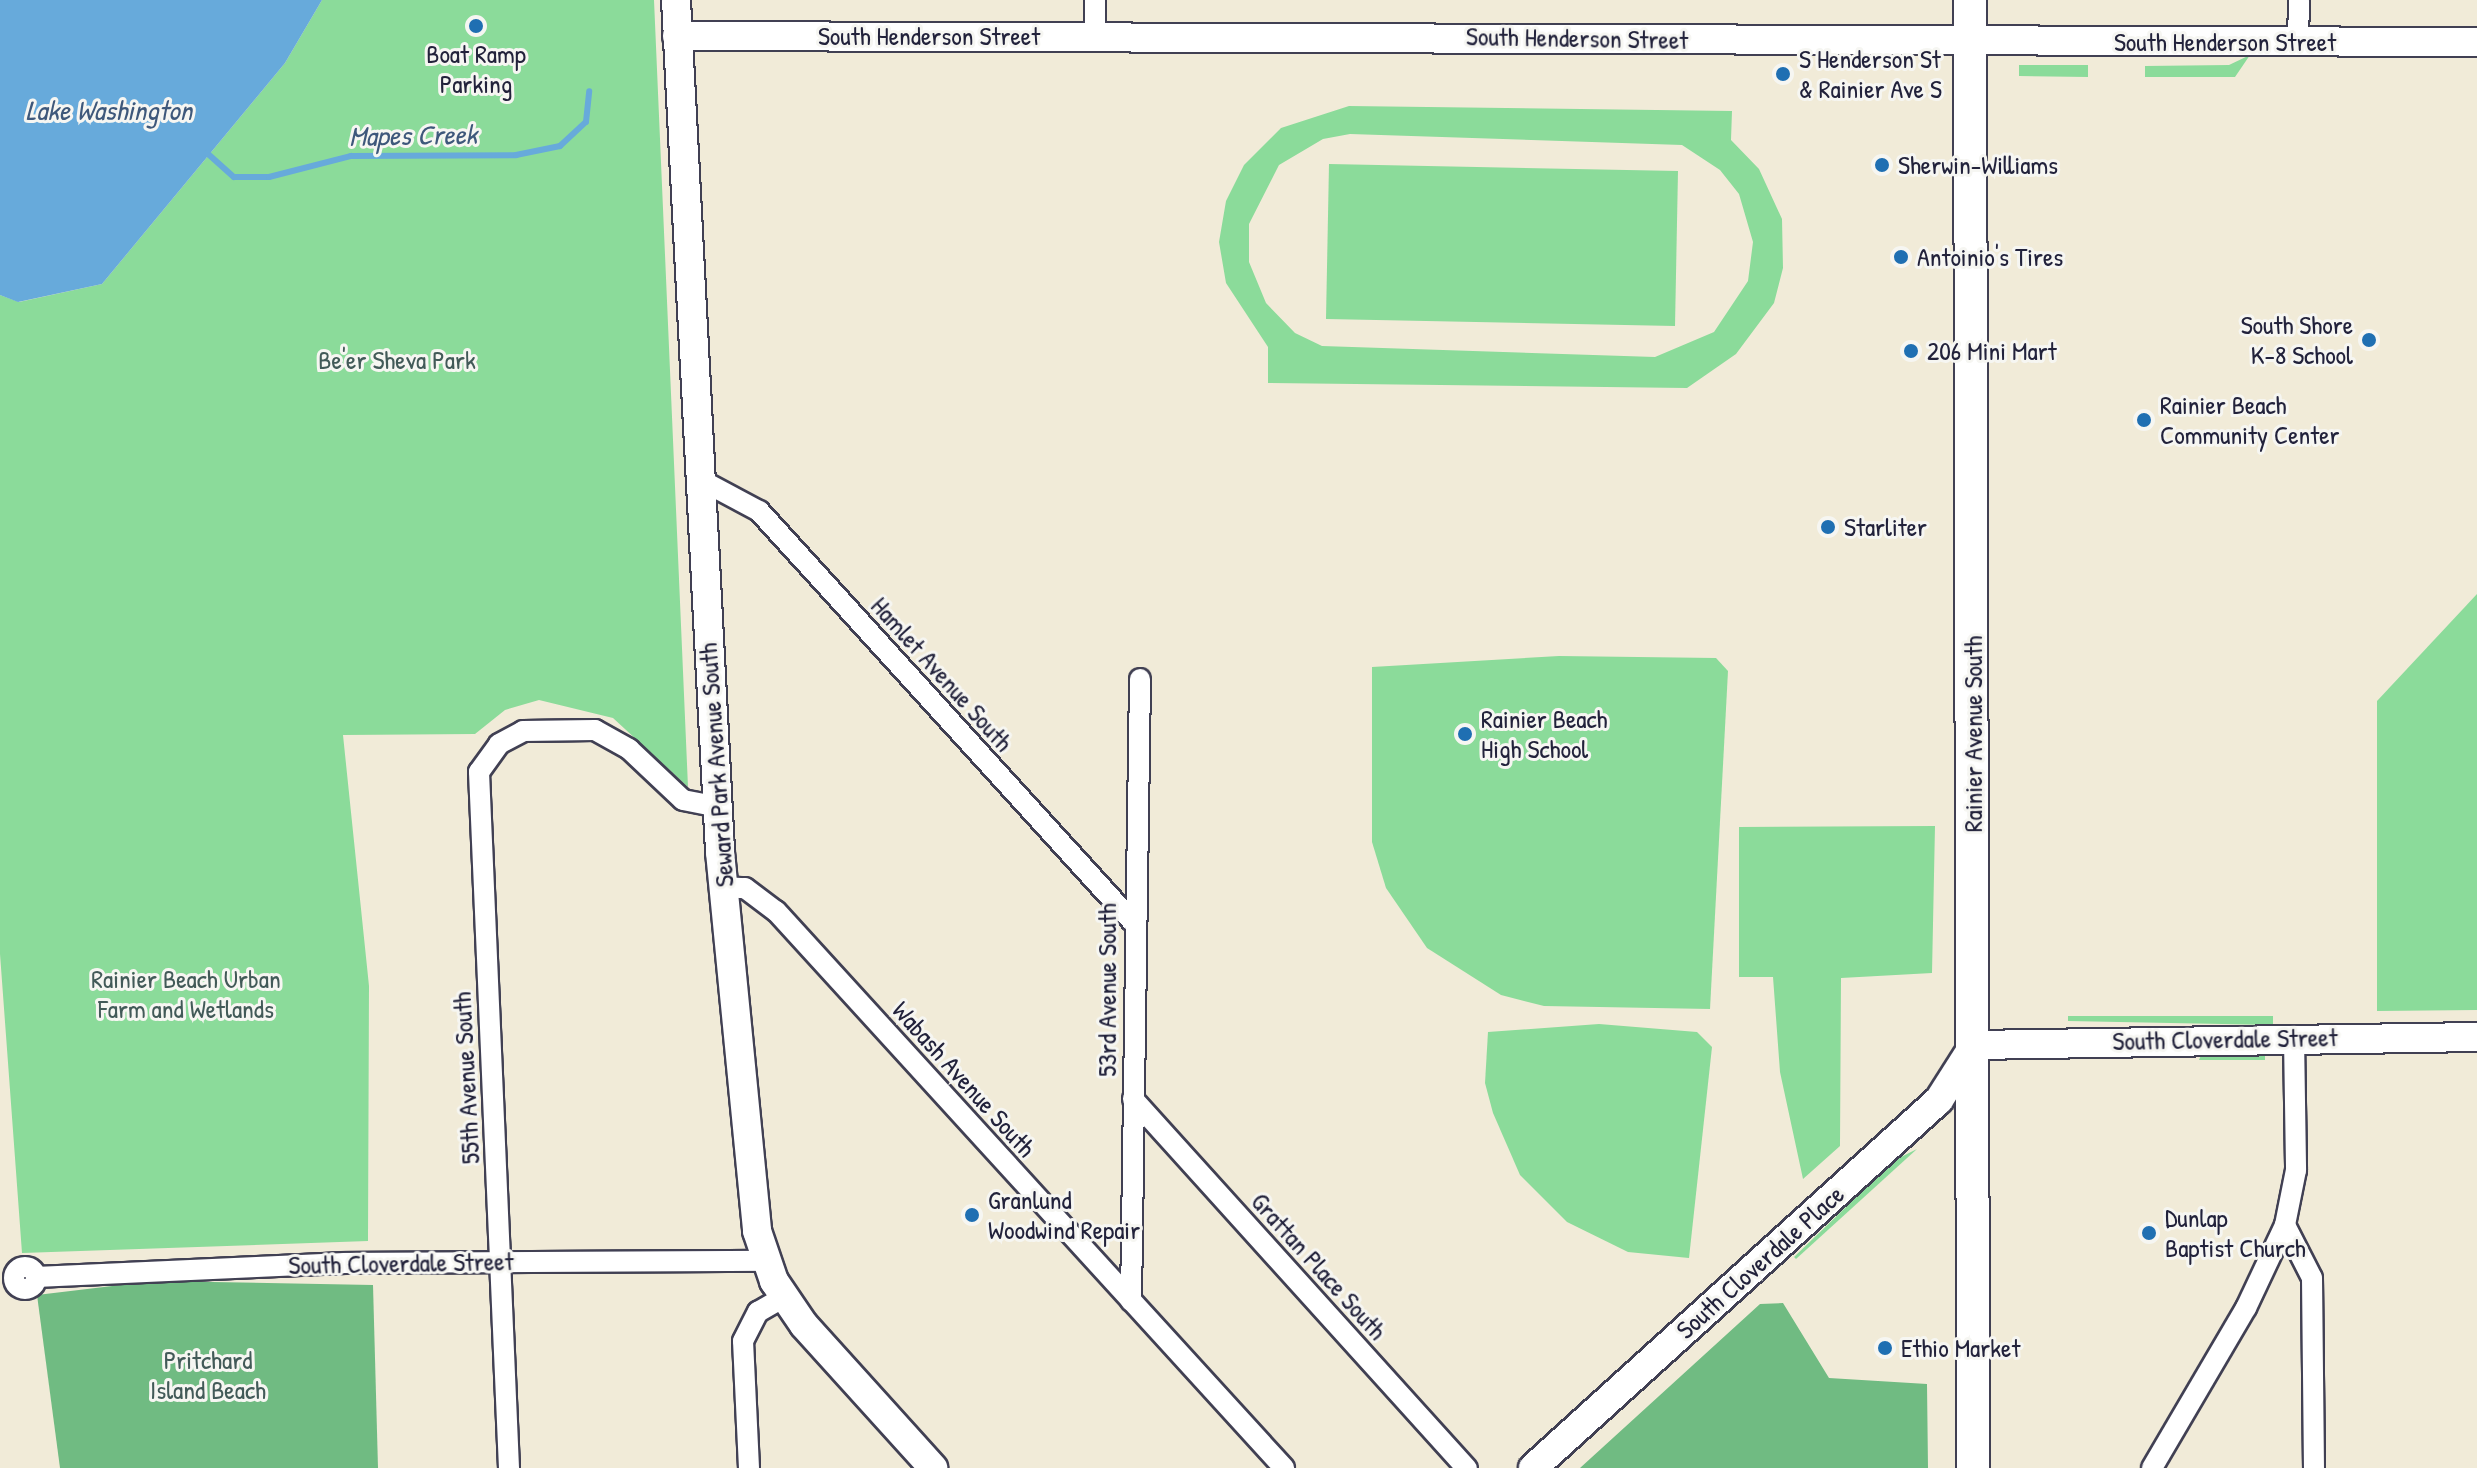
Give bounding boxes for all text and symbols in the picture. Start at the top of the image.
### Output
marker: Boat Ramp Parking [467,17,485,35]
street label: South Henderson Street [818,20,1040,52]
street label: South Henderson Street [1466,20,1688,56]
street label: South Henderson Street [2114,26,2336,58]
place label: Boat Ramp Parking [426,38,526,100]
place label: S Henderson St & Rainier Ave S [1799,43,1942,104]
marker: S Henderson St & Rainier Ave S [1774,65,1792,83]
water label: Lake Washington [26,93,192,127]
water label: Mapes Creek [349,117,477,153]
place label: Sherwin-Williams [1898,149,2058,181]
marker: Sherwin-Williams [1873,156,1891,174]
place label: Antoinio's Tires [1917,241,2063,273]
marker: Antoinio's Tires [1892,248,1910,266]
place label: South Shore K-8 School [2241,309,2353,370]
marker: South Shore K-8 School [2360,331,2378,349]
place label: 206 Mini Mart [1927,335,2057,367]
marker: 206 Mini Mart [1902,342,1920,360]
park label: Be'er Sheva Park [318,344,476,376]
place label: Rainier Beach Community Center [2160,389,2340,450]
marker: Rainier Beach Community Center [2135,411,2153,429]
place label: Starliter [1844,511,1927,543]
marker: Starliter [1819,518,1837,536]
street label: Hamlet Avenue South [865,590,1019,758]
street label: Rainier Avenue South [1957,636,1989,832]
street label: Seward Park Avenue South [692,642,740,888]
place label: Rainier Beach High School [1481,703,1607,764]
marker: Rainier Beach High School [1456,725,1474,743]
street label: 53rd Avenue South [1091,903,1123,1077]
park label: Rainier Beach Urban Farm and Wetlands [91,963,281,1024]
street label: 55th Avenue South [446,991,486,1165]
street label: Wabash Avenue South [886,995,1042,1163]
street label: South Cloverdale Street [2112,1021,2338,1057]
street label: South Cloverdale Place [1670,1179,1850,1345]
place label: Granlund Woodwind Repair [988,1184,1140,1246]
street label: Grattan Place South [1245,1186,1393,1346]
place label: Dunlap Baptist Church [2165,1202,2306,1264]
marker: Granlund Woodwind Repair [963,1206,981,1224]
marker: Dunlap Baptist Church [2140,1224,2158,1242]
street label: South Cloverdale Street [288,1245,514,1281]
place label: Ethio Market [1901,1332,2020,1364]
marker: Ethio Market [1876,1339,1894,1357]
park label: Pritchard Island Beach [150,1344,266,1406]

